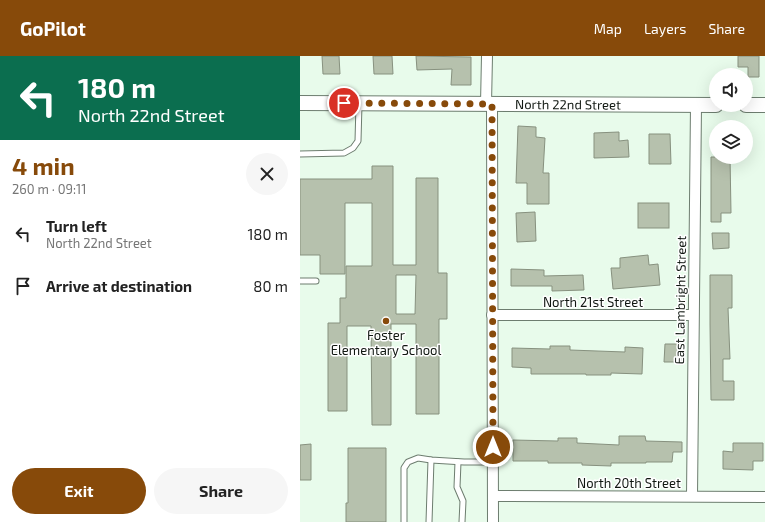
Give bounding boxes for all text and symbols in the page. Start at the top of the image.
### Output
text: GoPilot [20,17,86,40]
text: Map [594,20,622,37]
text: Layers [644,20,686,37]
text: Share [708,20,745,37]
map controls [709,68,753,164]
button: sound [709,68,753,112]
text: 180 m [78,70,156,104]
icon: left [12,72,64,124]
pin [327,86,361,120]
icon: arrive [333,92,355,114]
street label: North 22nd Street [515,96,621,113]
text: North 22nd Street [78,104,225,126]
button: layers [709,120,753,164]
text: 4 min [12,151,75,180]
button: close [246,153,288,195]
text: 260 m · 09:11 [12,181,86,197]
text: Turn left [46,217,107,235]
icon: left [12,223,34,245]
text: 180 m [247,225,288,243]
text: North 22nd Street [46,235,152,251]
street label: East Lambright Street [671,235,689,364]
icon: arrive [12,275,34,297]
text: Arrive at destination [46,277,192,295]
text: 80 m [253,277,288,295]
street label: North 21st Street [543,294,643,310]
marker: Foster Elementary School [381,316,391,326]
place label: Foster Elementary School [331,327,441,358]
position arrow [472,426,514,468]
button: Exit [12,468,146,514]
button: Share [154,468,288,514]
street label: North 20th Street [577,475,681,491]

